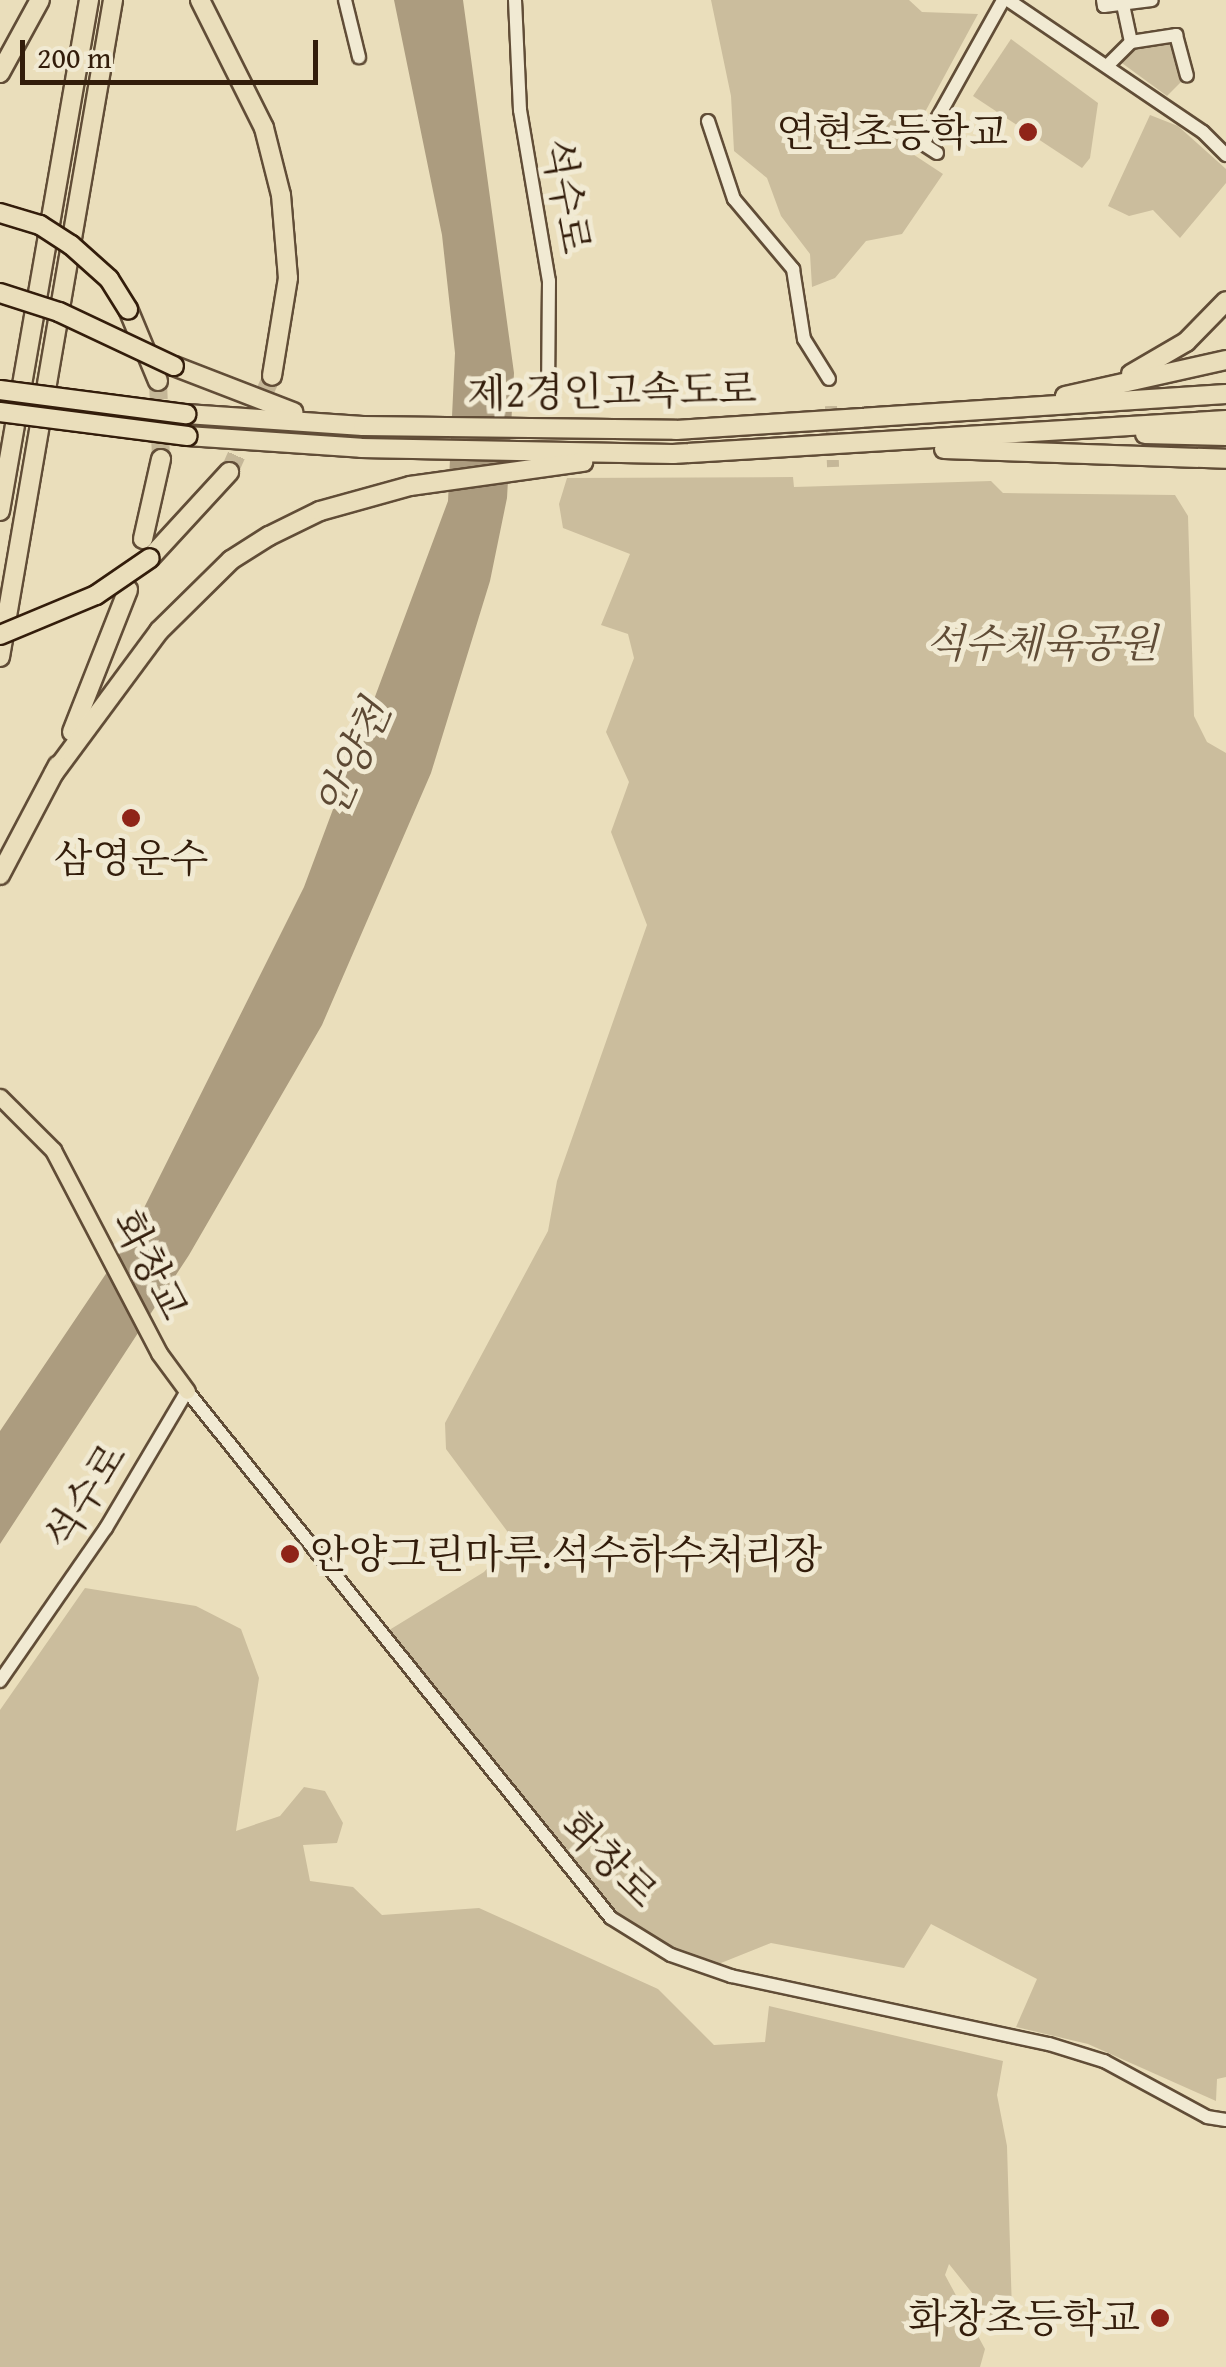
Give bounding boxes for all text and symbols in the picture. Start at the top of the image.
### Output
scale bar [25,20,322,82]
text: 200 m [37,35,111,79]
place label: 연현초등학교 [776,108,1008,156]
marker: 연현초등학교 [1017,121,1039,143]
street label: 석수로 [533,135,601,257]
street label: 제2경인고속도로 [467,364,757,418]
park label: 석수체육공원 [926,619,1158,667]
water label: 안양천 [305,692,401,824]
marker: 삼영운수 [120,807,142,829]
place label: 삼영운수 [54,834,208,882]
street label: 화창교 [103,1202,199,1328]
street label: 석수로 [34,1434,136,1558]
place label: 안양그린마루.석수하수처리장 [310,1530,822,1578]
marker: 안양그린마루.석수하수처리장 [279,1543,301,1565]
street label: 화창로 [552,1801,668,1917]
place label: 화창초등학교 [908,2294,1140,2342]
marker: 화창초등학교 [1149,2307,1171,2329]

